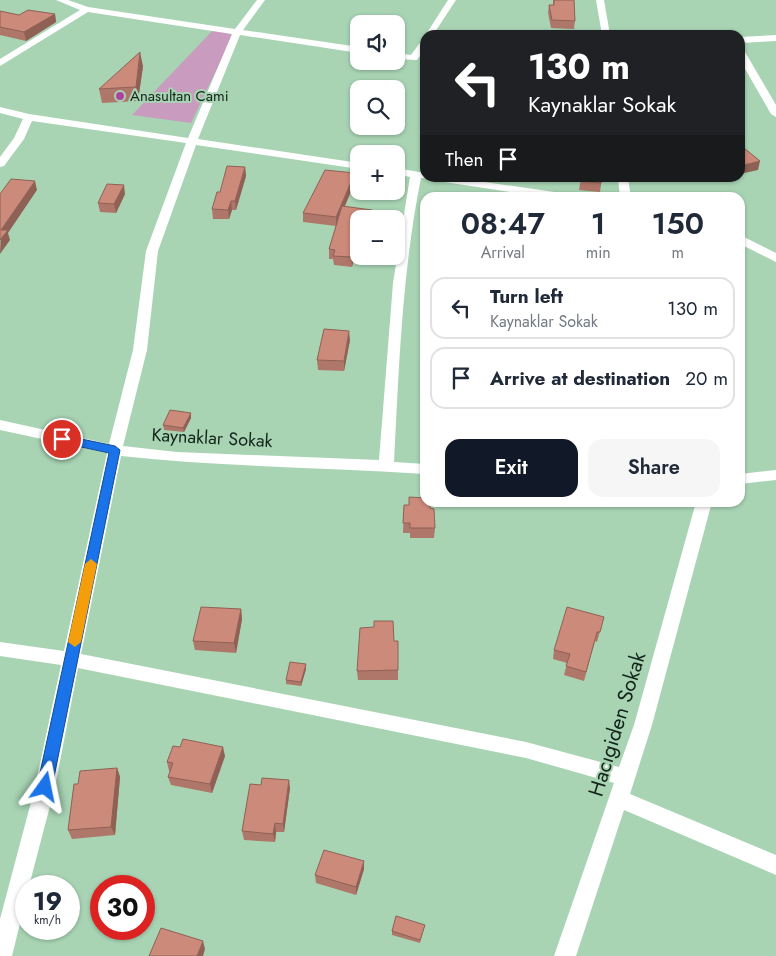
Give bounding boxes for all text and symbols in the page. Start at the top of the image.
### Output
map controls [350,15,405,265]
button: sound [350,15,405,70]
text: 130 m [528,42,630,92]
icon: left [445,50,510,115]
button: search [350,80,405,135]
place label: Anasultan Cami [130,85,229,107]
text: Kaynaklar Sokak [528,88,676,120]
marker: Anasultan Cami [114,90,126,102]
button: + [350,145,405,200]
icon: arrive [494,145,522,173]
text: Then [445,146,484,173]
text: 08:47 [461,202,545,245]
text: 1 [591,202,606,245]
text: 150 [652,202,704,245]
button: − [350,210,405,265]
text: Arrival [481,241,525,264]
text: min [586,241,611,264]
text: m [672,241,684,264]
text: Turn left [490,283,563,310]
icon: left [447,294,475,322]
text: 130 m [667,295,718,322]
text: Kaynaklar Sokak [490,310,598,333]
icon: arrive [447,364,475,392]
text: Arrive at destination [490,365,670,392]
text: 20 m [685,365,728,392]
pin [41,418,83,460]
street label: Kaynaklar Sokak [151,422,273,454]
icon: arrive [48,425,76,453]
button: Exit [445,439,578,497]
button: Share [588,439,720,497]
street label: Hacıgiden Sokak [581,647,653,800]
position arrow [18,760,70,812]
speed limit sign: 30 [90,875,155,940]
text: 19 [33,883,62,919]
text: km/h [34,911,61,929]

